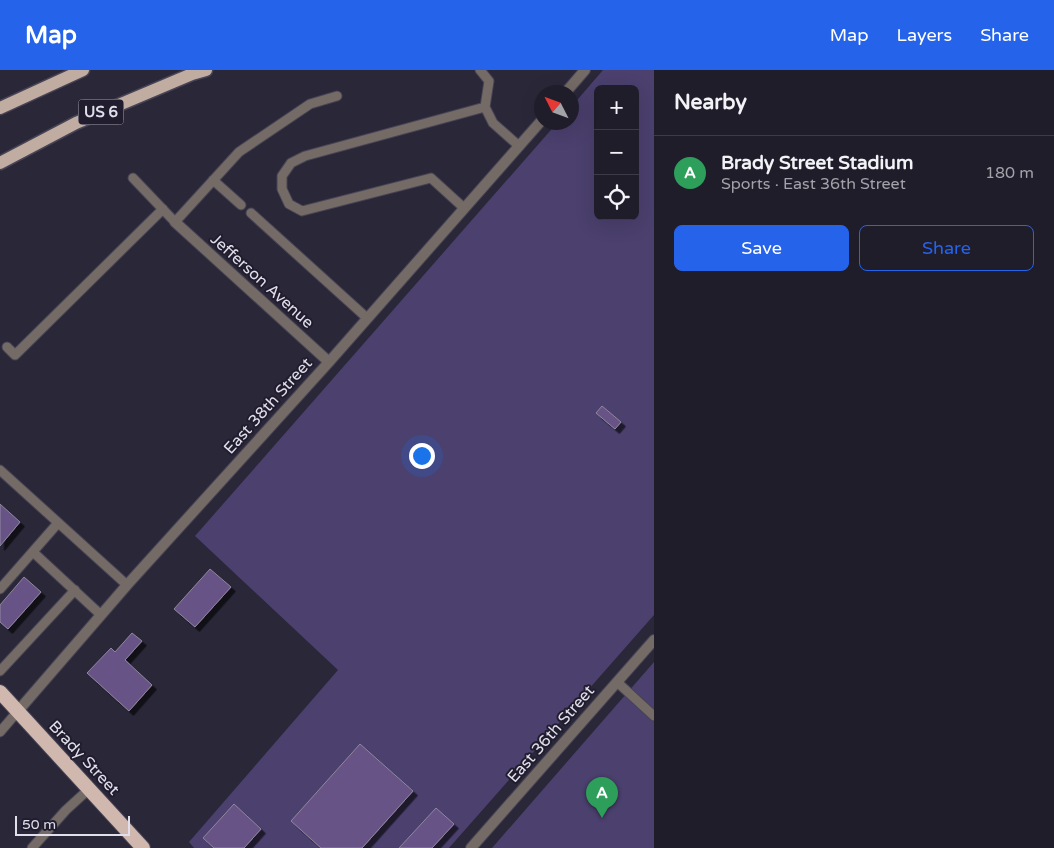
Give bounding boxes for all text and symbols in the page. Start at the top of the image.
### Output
text: Map [25,21,77,50]
text: Map [830,24,869,46]
text: Layers [897,24,952,46]
text: Share [980,24,1029,46]
north arrow [534,85,579,130]
map controls [594,85,639,220]
button: + [594,85,639,130]
text: Nearby [674,90,747,115]
road number: US 6 [78,100,124,124]
button: − [594,130,639,175]
text: Brady Street Stadium [721,152,913,174]
text: A [684,163,696,183]
text: 180 m [985,163,1034,183]
text: Sports · East 36th Street [721,174,906,194]
button: locate [594,175,639,220]
button: Save [674,225,849,271]
button: Share [859,225,1034,271]
street label: Jefferson Avenue [206,229,318,333]
street label: East 38th Street [219,354,317,458]
your location [409,443,435,469]
street label: East 36th Street [503,681,599,787]
street label: Brady Street [44,717,124,799]
pin: A [586,777,618,818]
scale bar [15,813,130,836]
text: 50 m [22,816,56,833]

